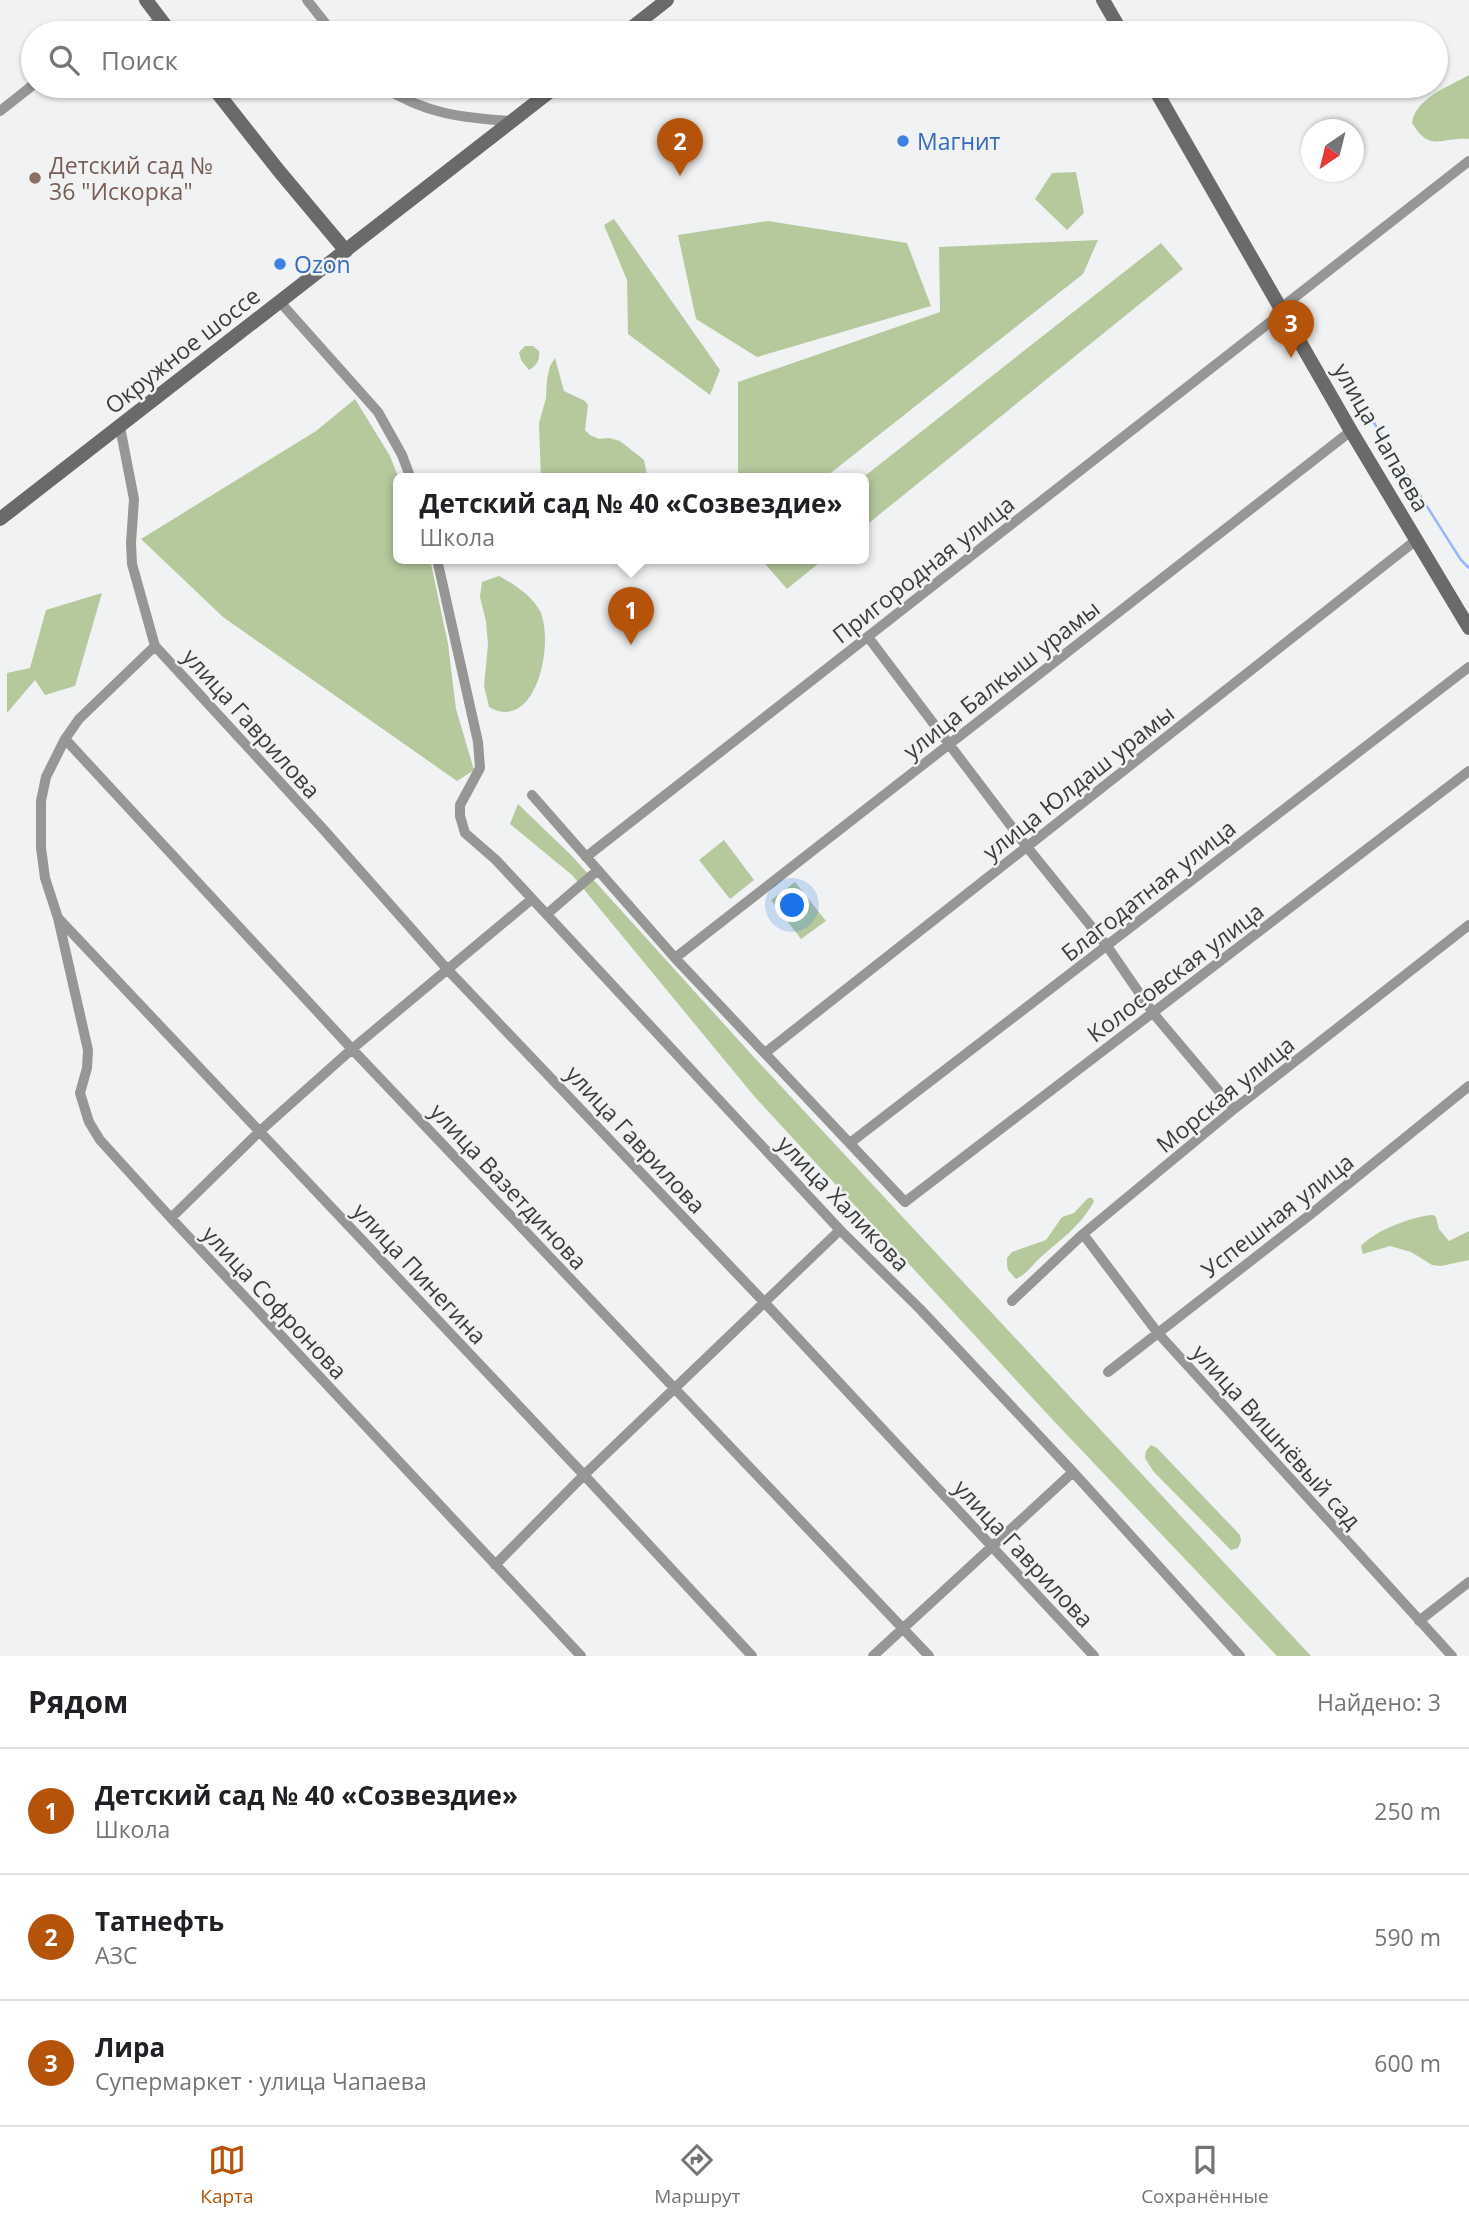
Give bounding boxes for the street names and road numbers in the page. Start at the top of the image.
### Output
street label: Окружное шоссе [98,279,266,421]
street label: улица Чапаева [1326,357,1438,517]
street label: Пригородная улица [825,488,1021,650]
street label: улица Балкыш урамы [896,592,1106,766]
street label: улица Гаврилова [176,641,328,805]
street label: улица Юлдаш урамы [976,697,1180,867]
street label: Благодатная улица [1054,812,1242,968]
street label: Колосовская улица [1080,895,1270,1049]
street label: Морская улица [1149,1028,1301,1160]
street label: улица Гаврилова [559,1058,713,1220]
street label: улица Вазетдинова [423,1096,595,1276]
street label: улица Халикова [771,1128,917,1278]
street label: Успешная улица [1194,1145,1360,1285]
street label: улица Пинегина [346,1195,494,1351]
street label: улица Софронова [195,1218,355,1386]
street label: улица Вишнёвый сад [1185,1337,1369,1535]
street label: улица Гаврилова [947,1472,1101,1634]

